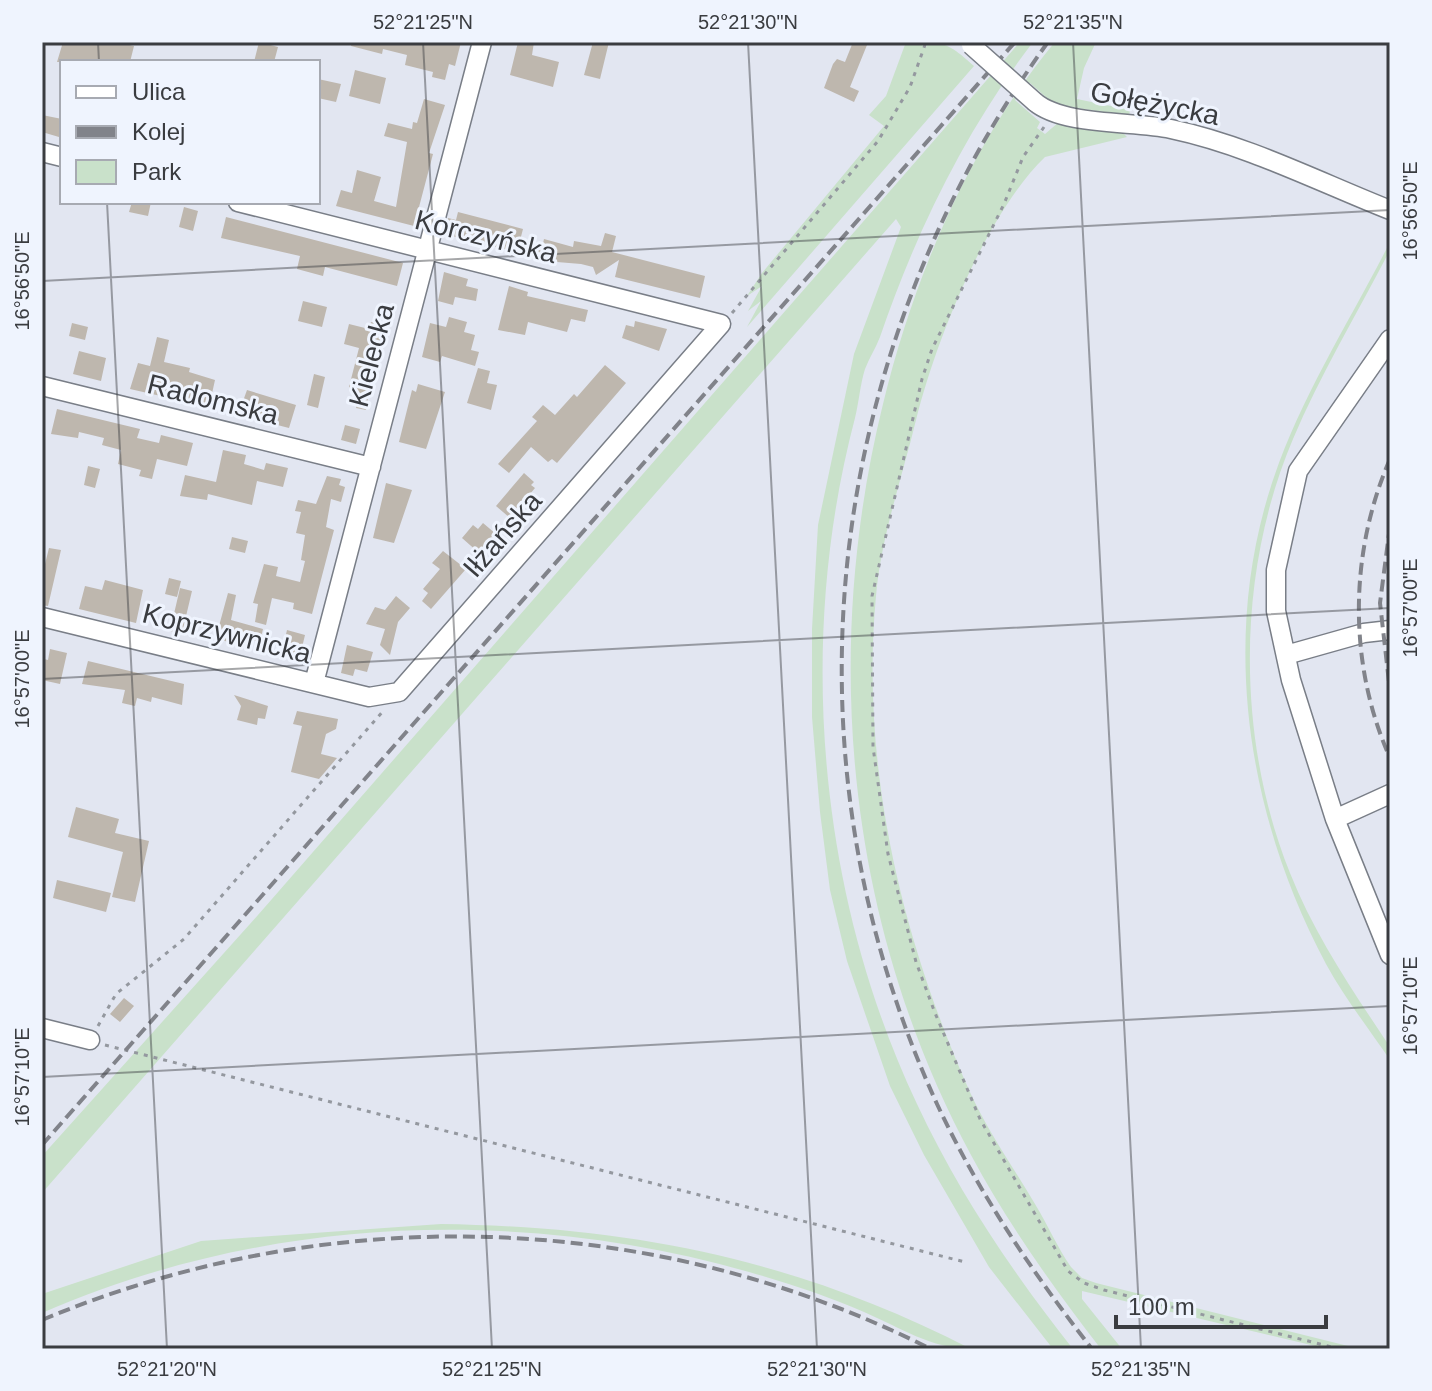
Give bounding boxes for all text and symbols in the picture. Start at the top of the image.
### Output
text: 52°21'25"N [373,11,473,33]
text: 52°21'30"N [698,11,798,33]
text: 52°21'35"N [1023,11,1123,33]
legend [60,60,320,204]
street label: Gołężycka [1088,76,1222,131]
text: Ulica [132,78,186,105]
text: Kolej [132,118,185,145]
text: Park [132,158,182,185]
text: 16°56'50"E [1399,162,1421,261]
street label: Korczyńska [412,204,560,269]
text: 16°56'50"E [11,232,33,331]
street label: Kielecka [343,300,400,410]
street label: Radomska [144,368,282,431]
street label: Iłżańska [457,485,548,583]
text: 16°57'00"E [1399,559,1421,658]
street label: Koprzywnicka [139,598,315,670]
text: 16°57'00"E [11,630,33,729]
text: 16°57'10"E [1399,957,1421,1056]
text: 16°57'10"E [11,1028,33,1127]
scale bar [1116,1279,1326,1329]
text: 100 m [1128,1293,1195,1320]
text: 52°21'20"N [117,1358,217,1380]
text: 52°21'25"N [442,1358,542,1380]
text: 52°21'30"N [767,1358,867,1380]
text: 52°21'35"N [1091,1358,1191,1380]

